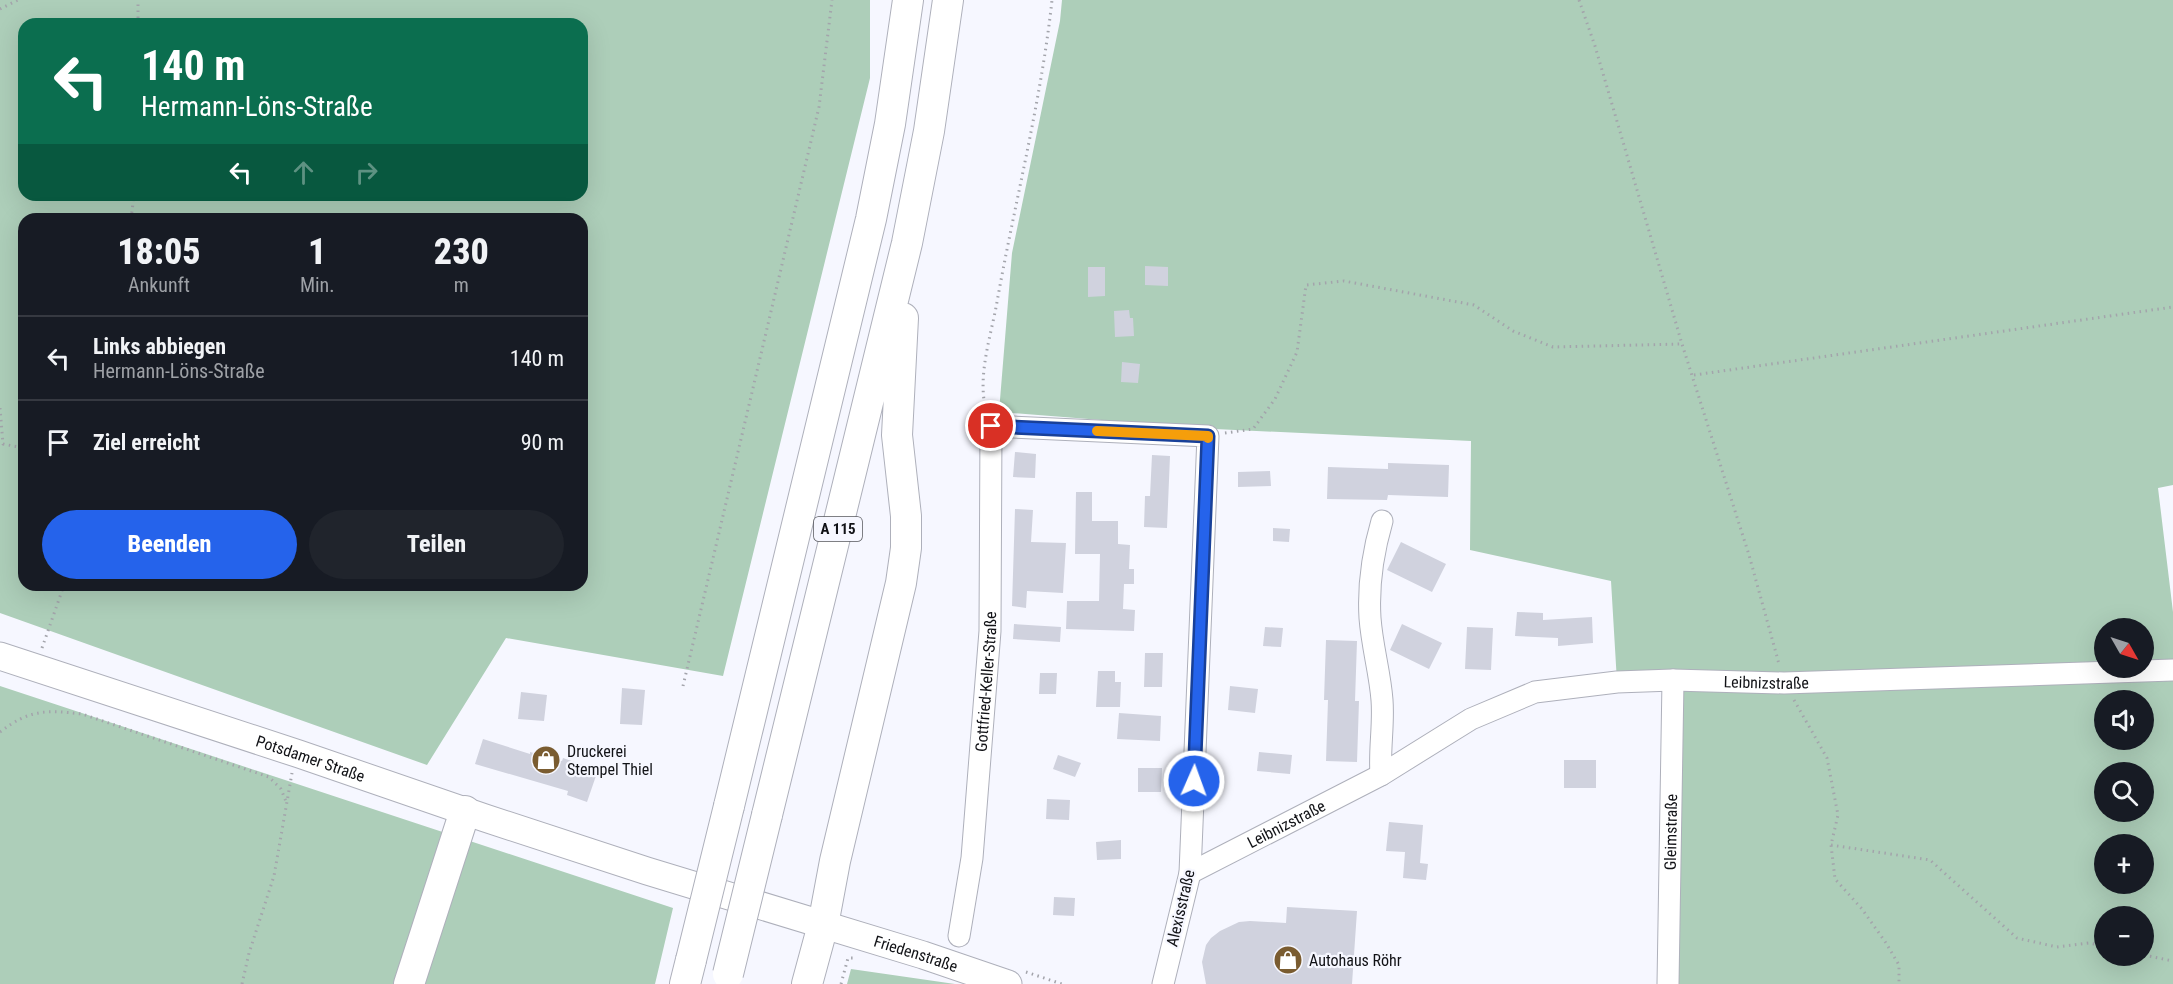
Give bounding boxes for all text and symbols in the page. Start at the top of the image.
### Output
text: 140 m [141,41,246,90]
icon: left [42,42,120,120]
text: Hermann-Löns-Straße [141,91,373,123]
icon: left [224,156,257,189]
icon: ahead [287,156,320,189]
icon: right [350,156,383,189]
text: 18:05 [117,231,201,273]
text: 1 [308,231,326,273]
text: 230 [434,231,489,273]
text: Ankunft [128,273,190,297]
text: Min. [300,273,335,297]
text: m [454,273,469,297]
text: Links abbiegen [93,334,226,359]
icon: left [42,342,75,375]
text: 140 m [510,346,564,371]
text: Hermann-Löns-Straße [93,359,265,383]
pin [965,400,1016,451]
icon: arrive [974,409,1007,442]
icon: arrive [42,426,75,459]
text: Ziel erreicht [93,430,200,455]
text: 90 m [521,430,564,455]
button: Beenden [42,510,297,579]
button: Teilen [309,510,564,579]
road number: A 115 [814,517,862,541]
street label: Gottfried-Keller-Straße [971,611,1000,753]
north arrow [2094,618,2154,678]
map controls [2094,618,2154,966]
street label: Leibnizstraße [1723,672,1809,693]
button: sound [2094,690,2154,750]
street label: Potsdamer Straße [254,732,367,786]
place label: Druckerei Stempel Thiel [567,742,653,779]
shop icon: Druckerei Stempel Thiel [530,744,562,776]
position arrow [1162,749,1226,813]
button: search [2094,762,2154,822]
street label: Gleimstraße [1661,794,1681,870]
street label: Leibnizstraße [1244,796,1329,852]
button: + [2094,834,2154,894]
street label: Alexisstraße [1162,868,1199,948]
button: − [2094,906,2154,966]
street label: Friedenstraße [872,932,960,976]
shop icon: Autohaus Röhr [1272,944,1304,976]
place label: Autohaus Röhr [1309,951,1402,970]

